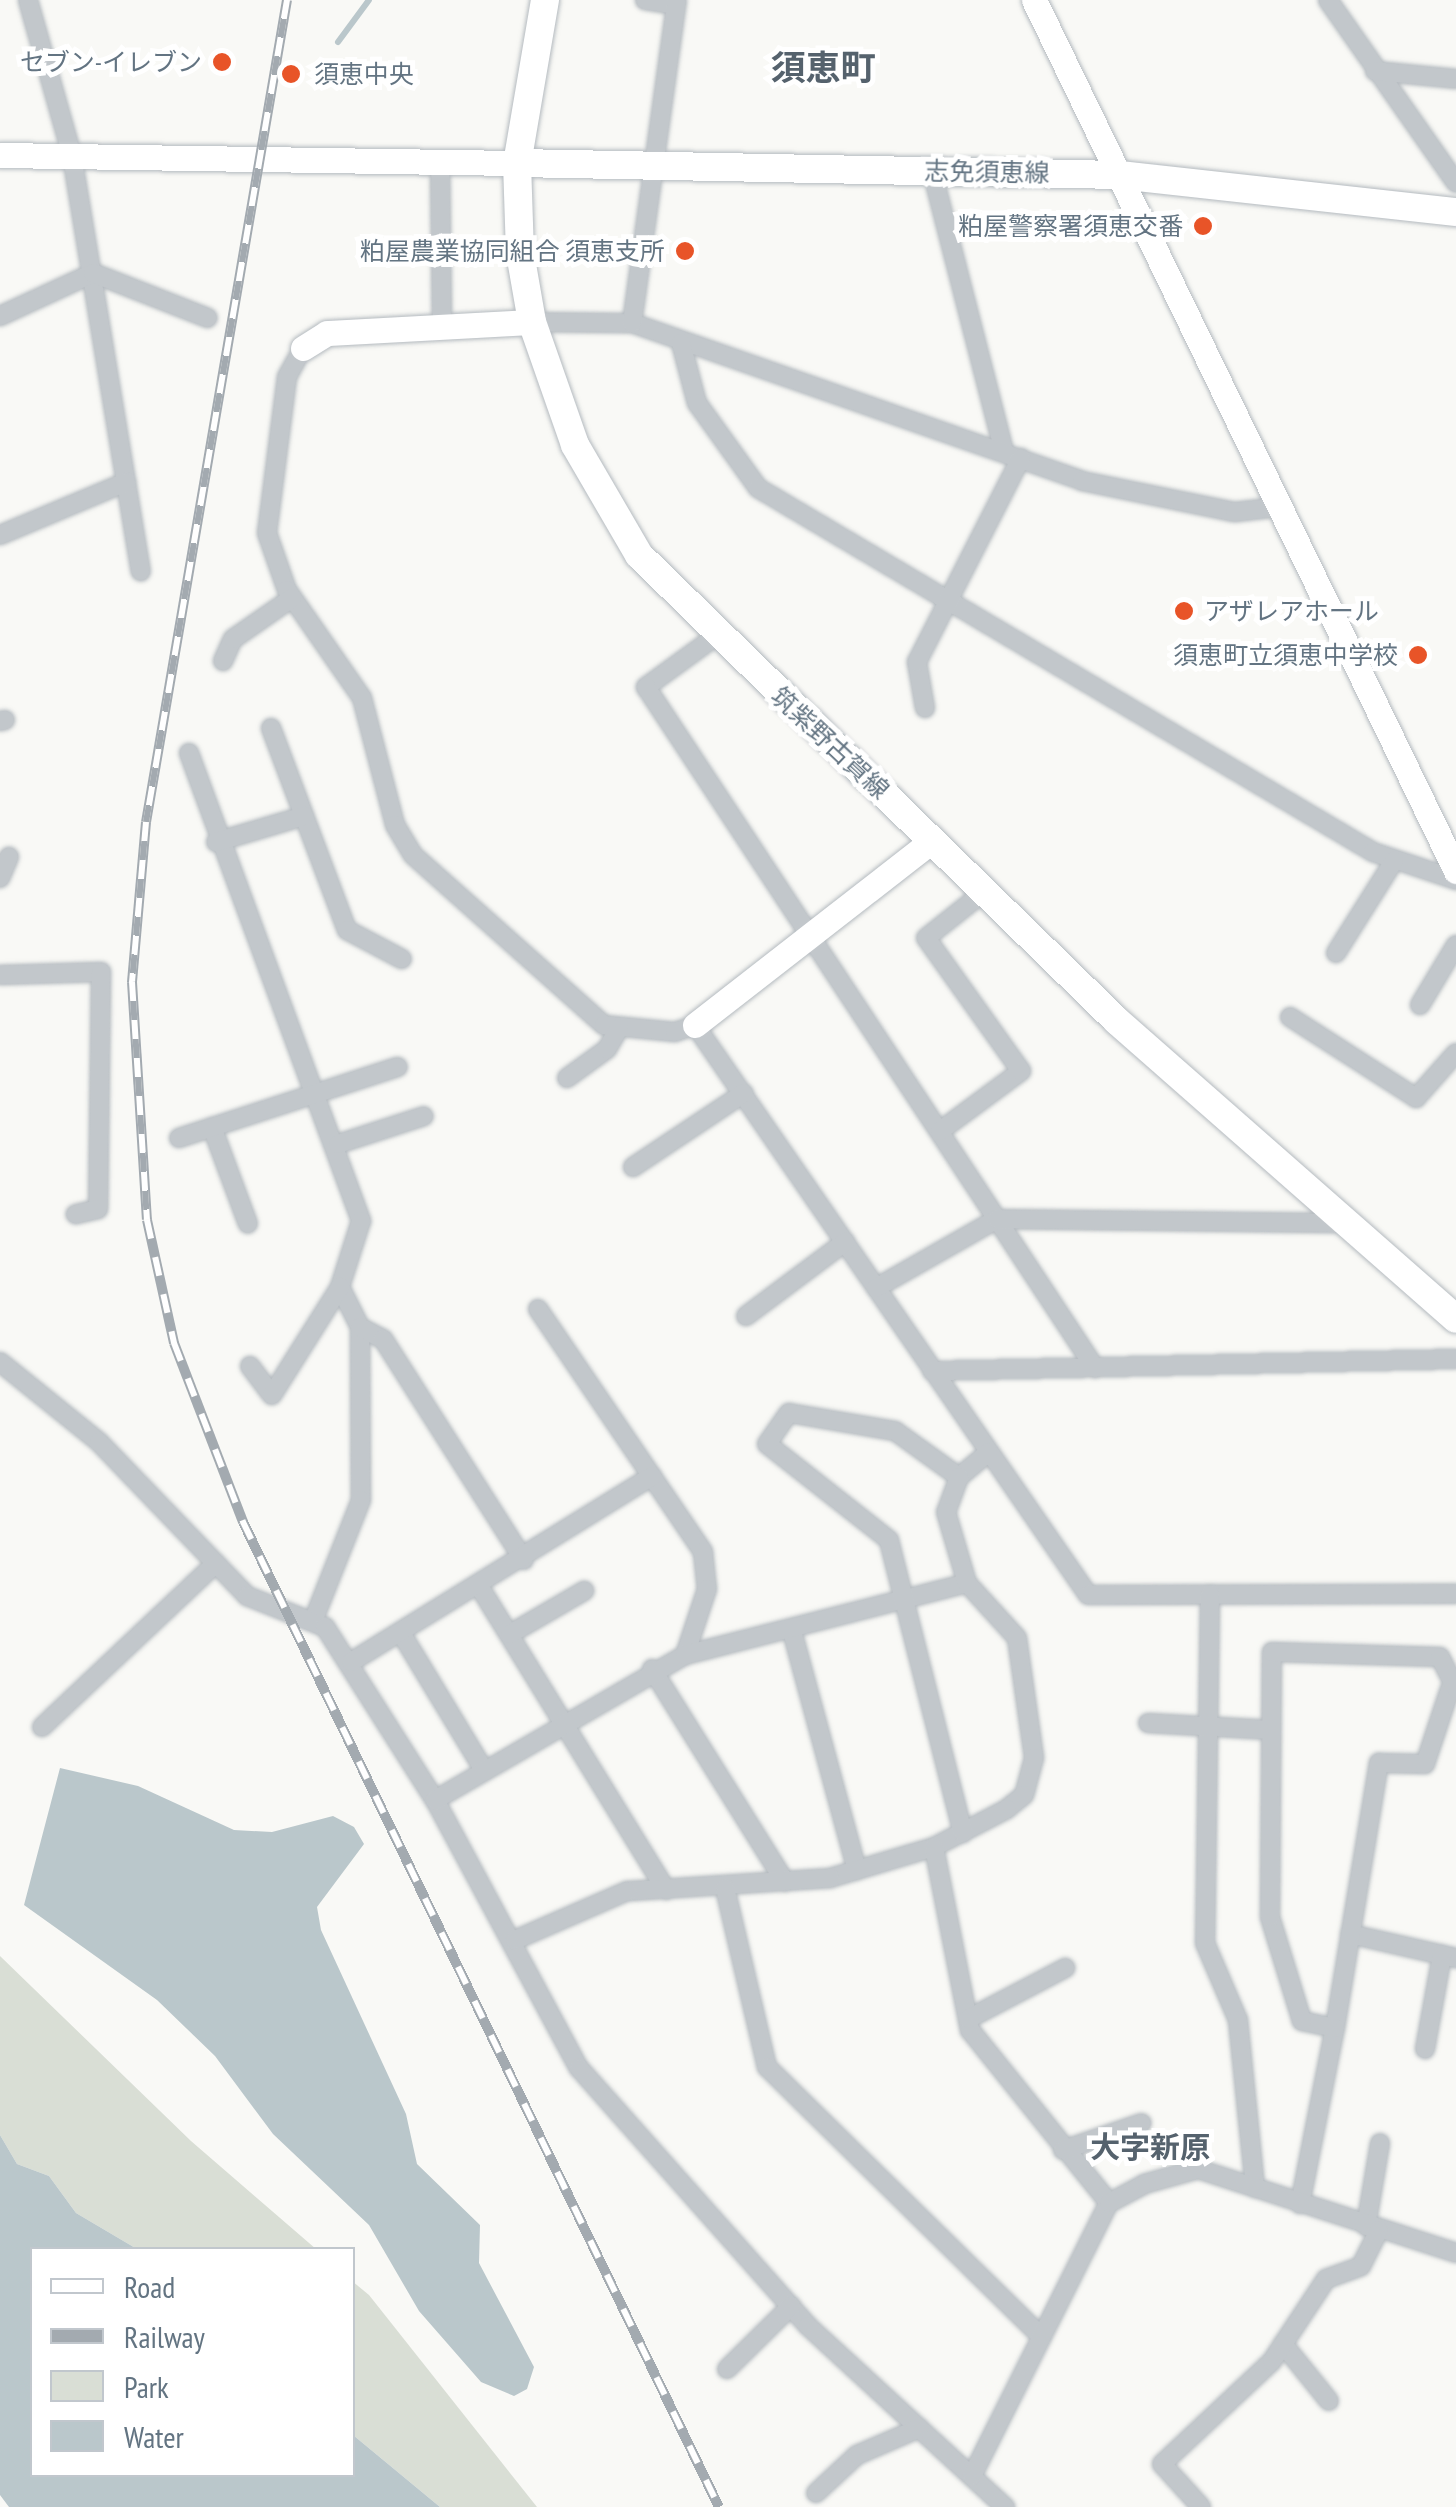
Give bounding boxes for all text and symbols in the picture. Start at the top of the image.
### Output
district label: 須恵町 [771,46,875,88]
place label: セブン-イレブン [20,47,202,77]
marker: セブン-イレブン [211,51,233,73]
place label: 須恵中央 [314,59,414,89]
marker: 須恵中央 [278,61,304,87]
street label: 志免須恵線 [924,156,1050,188]
place label: 粕屋警察署須恵交番 [958,211,1183,241]
marker: 粕屋警察署須恵交番 [1192,215,1214,237]
place label: 粕屋農業協同組合 須恵支所 [360,236,665,266]
marker: 粕屋農業協同組合 須恵支所 [674,240,696,262]
place label: アザレアホール [1204,596,1379,626]
marker: アザレアホール [1173,600,1195,622]
place label: 須恵町立須恵中学校 [1173,640,1398,670]
marker: 須恵町立須恵中学校 [1407,644,1429,666]
street label: 筑紫野古賀線 [765,681,895,805]
district label: 大字新原 [1090,2129,1210,2165]
legend [30,2247,355,2477]
text: Road [124,2267,175,2306]
text: Railway [124,2317,205,2356]
text: Park [124,2367,169,2406]
text: Water [124,2417,184,2456]

